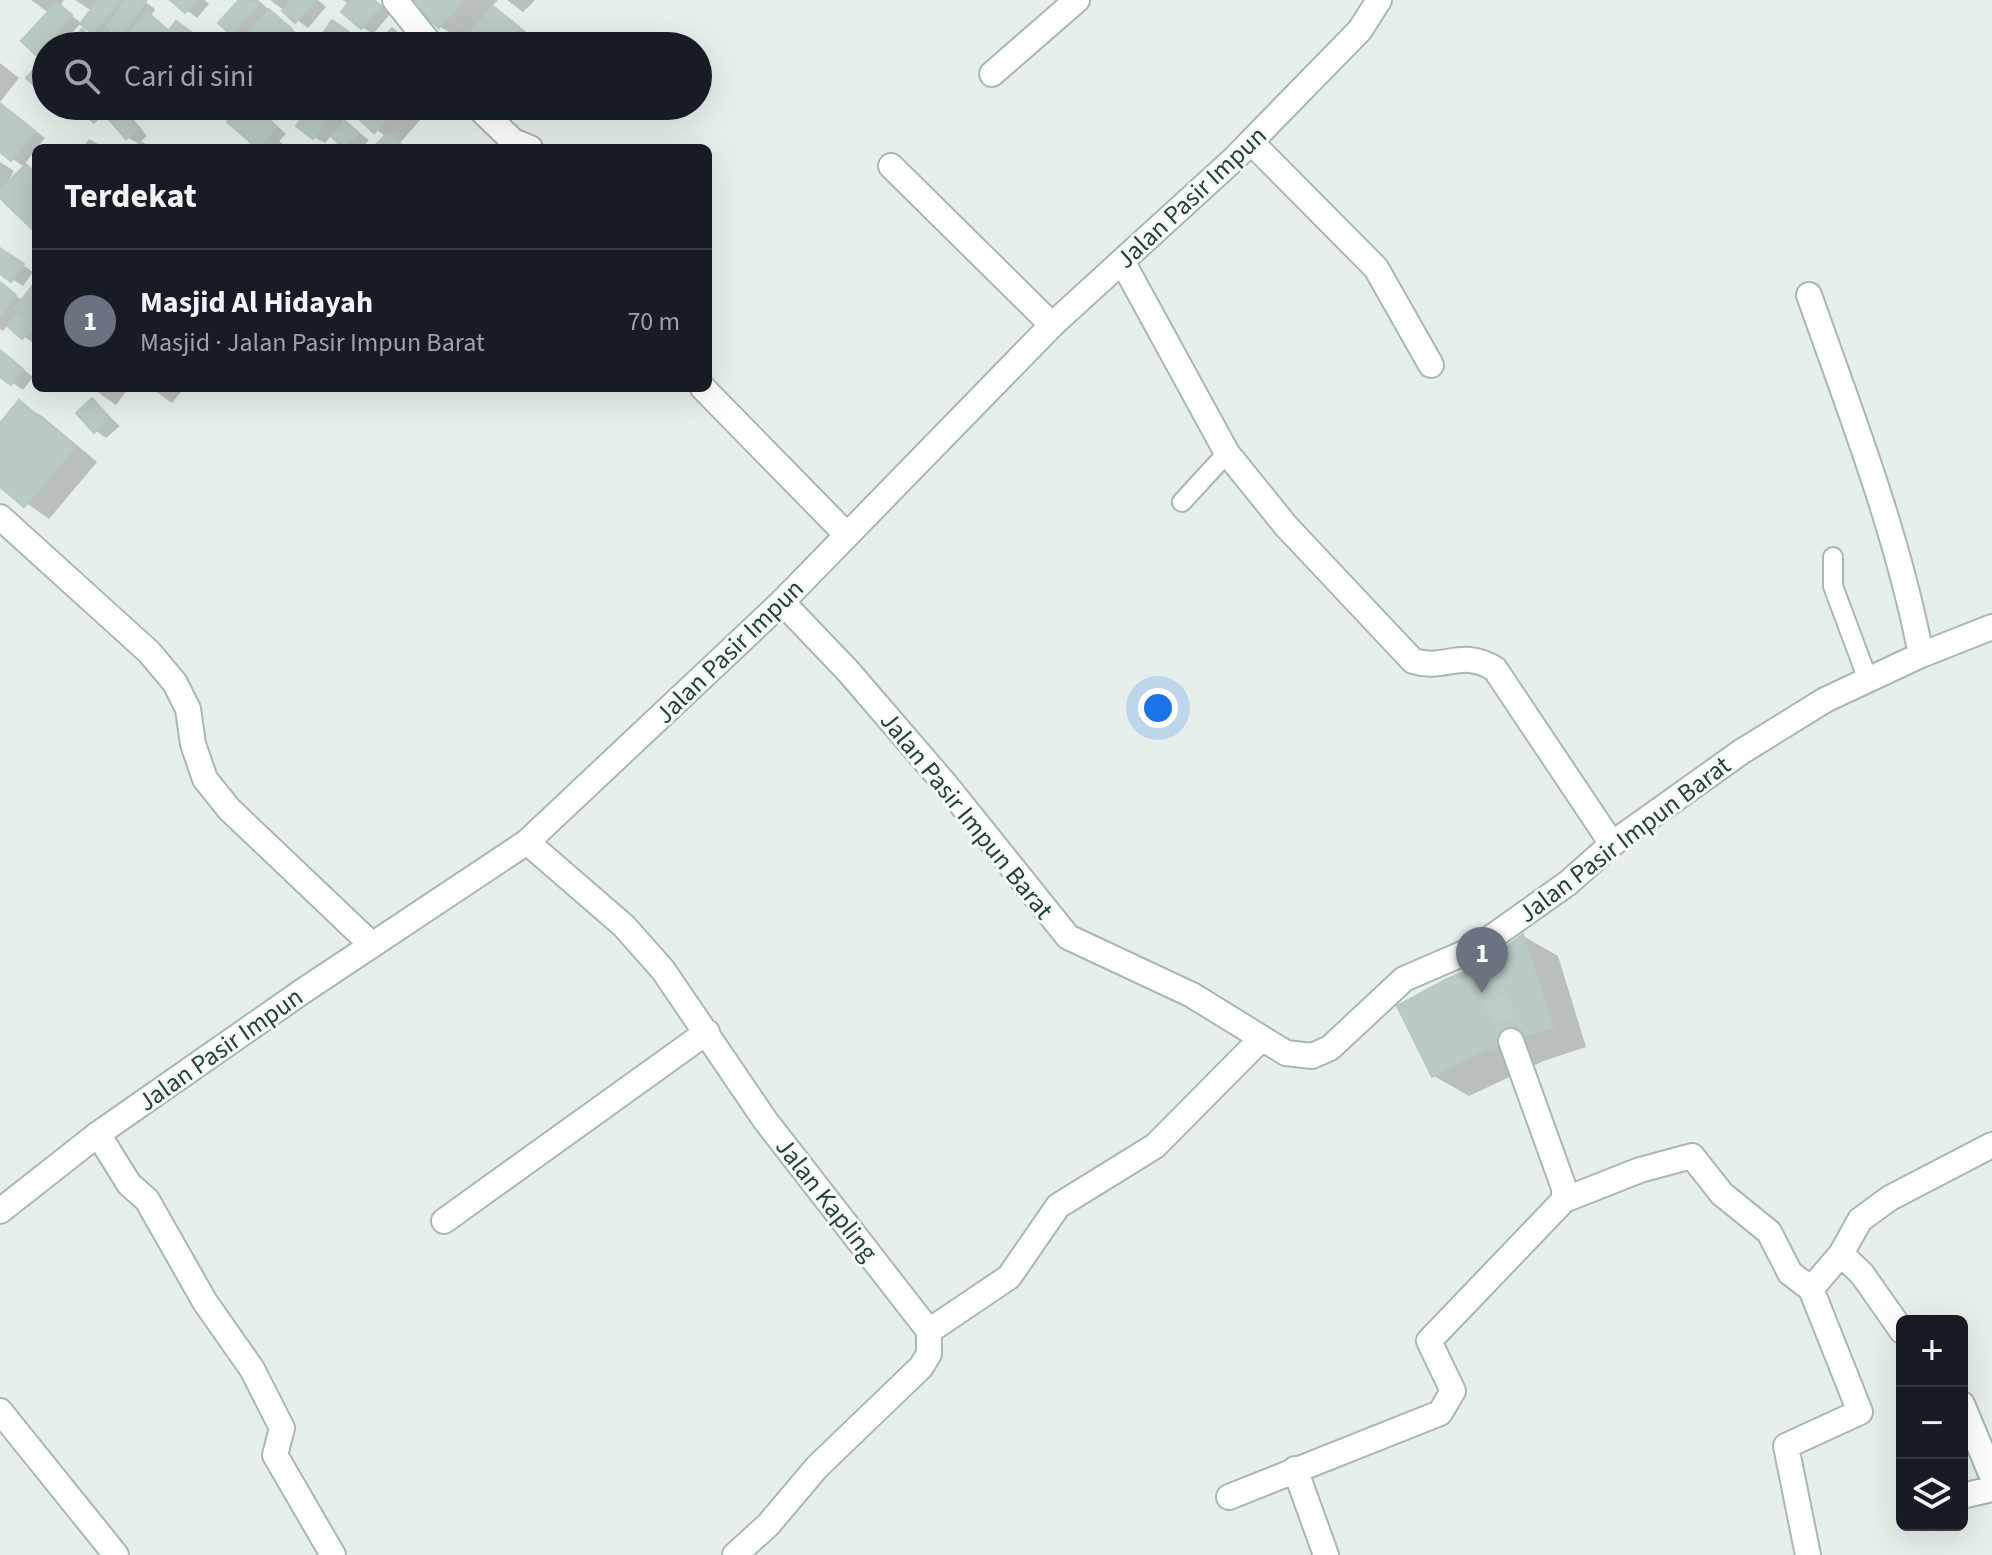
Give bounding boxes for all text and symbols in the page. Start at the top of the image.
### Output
search box [32,32,712,120]
icon: search [60,54,104,98]
text: Cari di sini [124,55,254,98]
street label: Jalan Pasir Impun [1108,118,1275,277]
text: Terdekat [64,172,197,221]
text: Masjid Al Hidayah [140,281,373,324]
text: 1 [83,303,97,340]
text: 70 m [627,303,680,340]
text: Masjid · Jalan Pasir Impun Barat [140,324,485,361]
street label: Jalan Pasir Impun [647,571,812,732]
your location [1138,688,1178,728]
street label: Jalan Pasir Impun Barat [871,704,1062,927]
street label: Jalan Pasir Impun Barat [1510,747,1738,932]
pin: 1 [1456,927,1508,993]
street label: Jalan Pasir Impun [130,979,310,1120]
street label: Jalan Kapling [767,1130,887,1269]
map controls [1896,1315,1968,1531]
button: + [1896,1315,1968,1387]
button: − [1896,1387,1968,1459]
button: layers [1896,1459,1968,1531]

